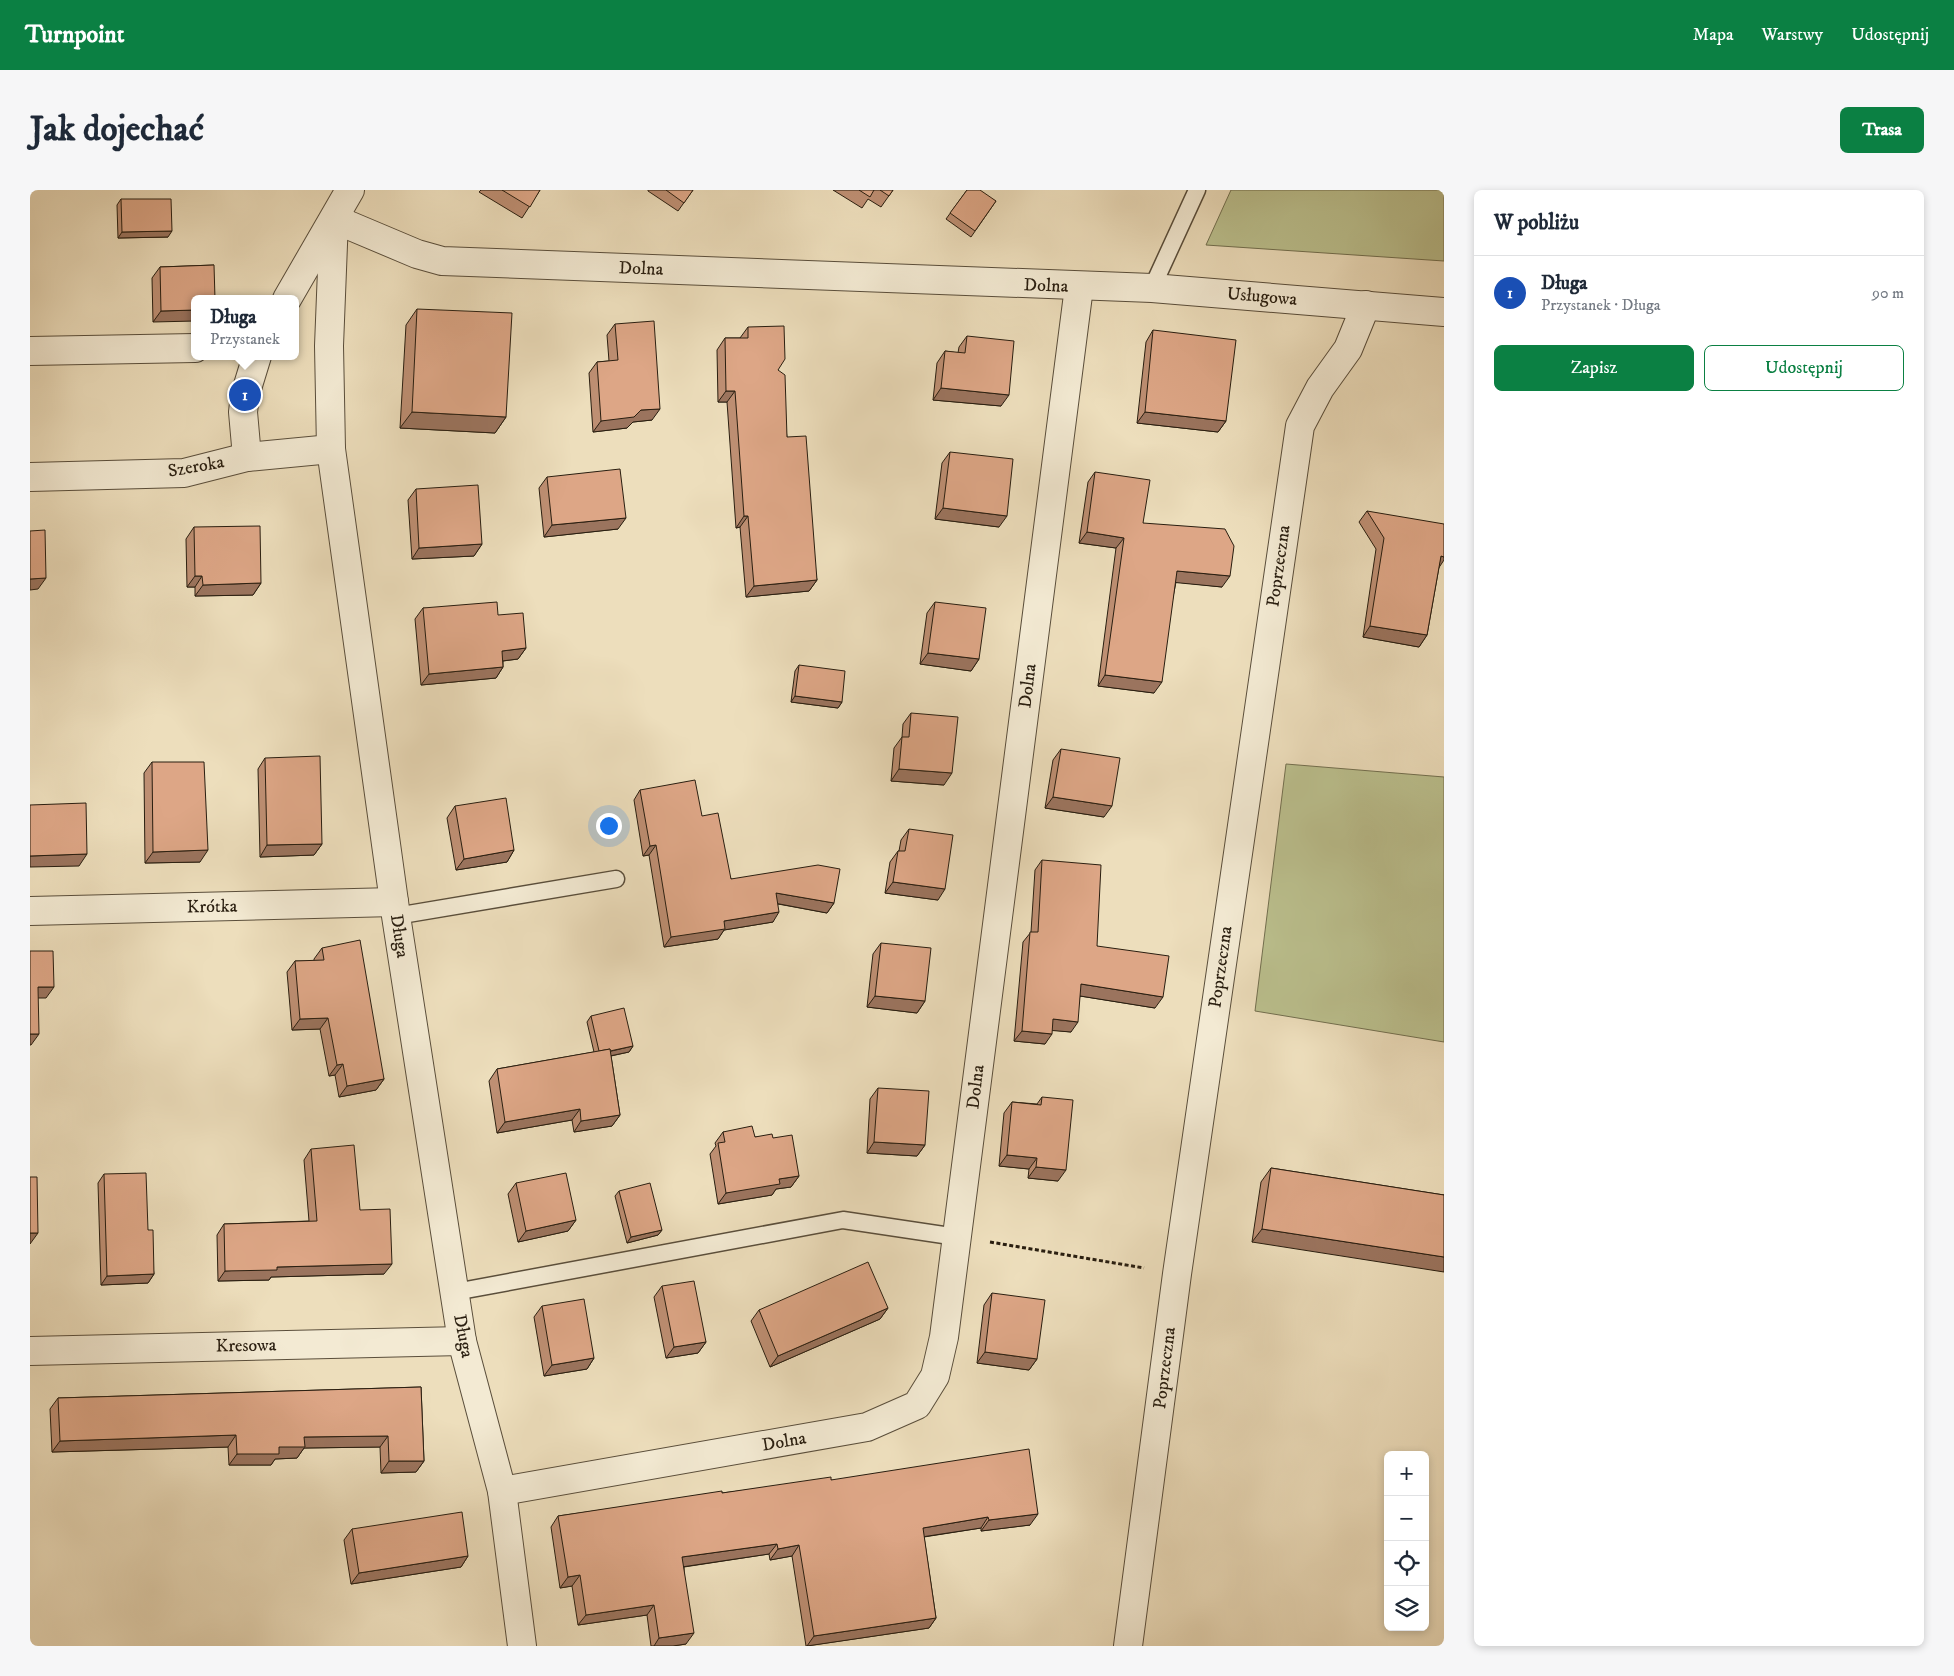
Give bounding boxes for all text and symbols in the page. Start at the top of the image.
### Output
text: Turnpoint [25,20,124,50]
text: Mapa [1693,24,1734,46]
text: Warstwy [1762,24,1823,46]
text: Udostępnij [1851,24,1929,46]
button: Trasa [1840,107,1924,153]
text: Jak dojechać [30,108,204,152]
text: W pobliżu [1494,210,1579,236]
street label: Dolna [618,257,664,281]
text: Długa [1541,272,1587,295]
street label: Dolna [1023,274,1069,298]
street label: Usługowa [1226,283,1298,311]
text: 1 [1507,283,1513,303]
text: 90 m [1872,283,1904,303]
popup [191,295,299,360]
text: Przystanek · Długa [1541,295,1661,315]
text: Długa [210,306,256,329]
text: Przystanek [210,329,280,349]
button: Zapisz [1494,345,1694,391]
button: Udostępnij [1704,345,1904,391]
pin: 1 [229,376,261,414]
street label: Szeroka [166,451,226,483]
street label: Poprzeczna [1262,523,1296,608]
street label: Dolna [1014,662,1042,709]
your location [596,813,622,839]
street label: Krótka [187,896,238,918]
street label: Długa [385,913,413,960]
street label: Poprzeczna [1204,924,1238,1009]
street label: Dolna [962,1063,990,1110]
street label: Długa [448,1312,478,1360]
street label: Poprzeczna [1149,1325,1181,1410]
street label: Kresowa [215,1334,277,1358]
street label: Dolna [760,1427,808,1457]
map controls [1384,1451,1429,1631]
button: + [1384,1451,1429,1496]
button: − [1384,1496,1429,1541]
button: locate [1384,1541,1429,1586]
button: layers [1384,1586,1429,1631]

